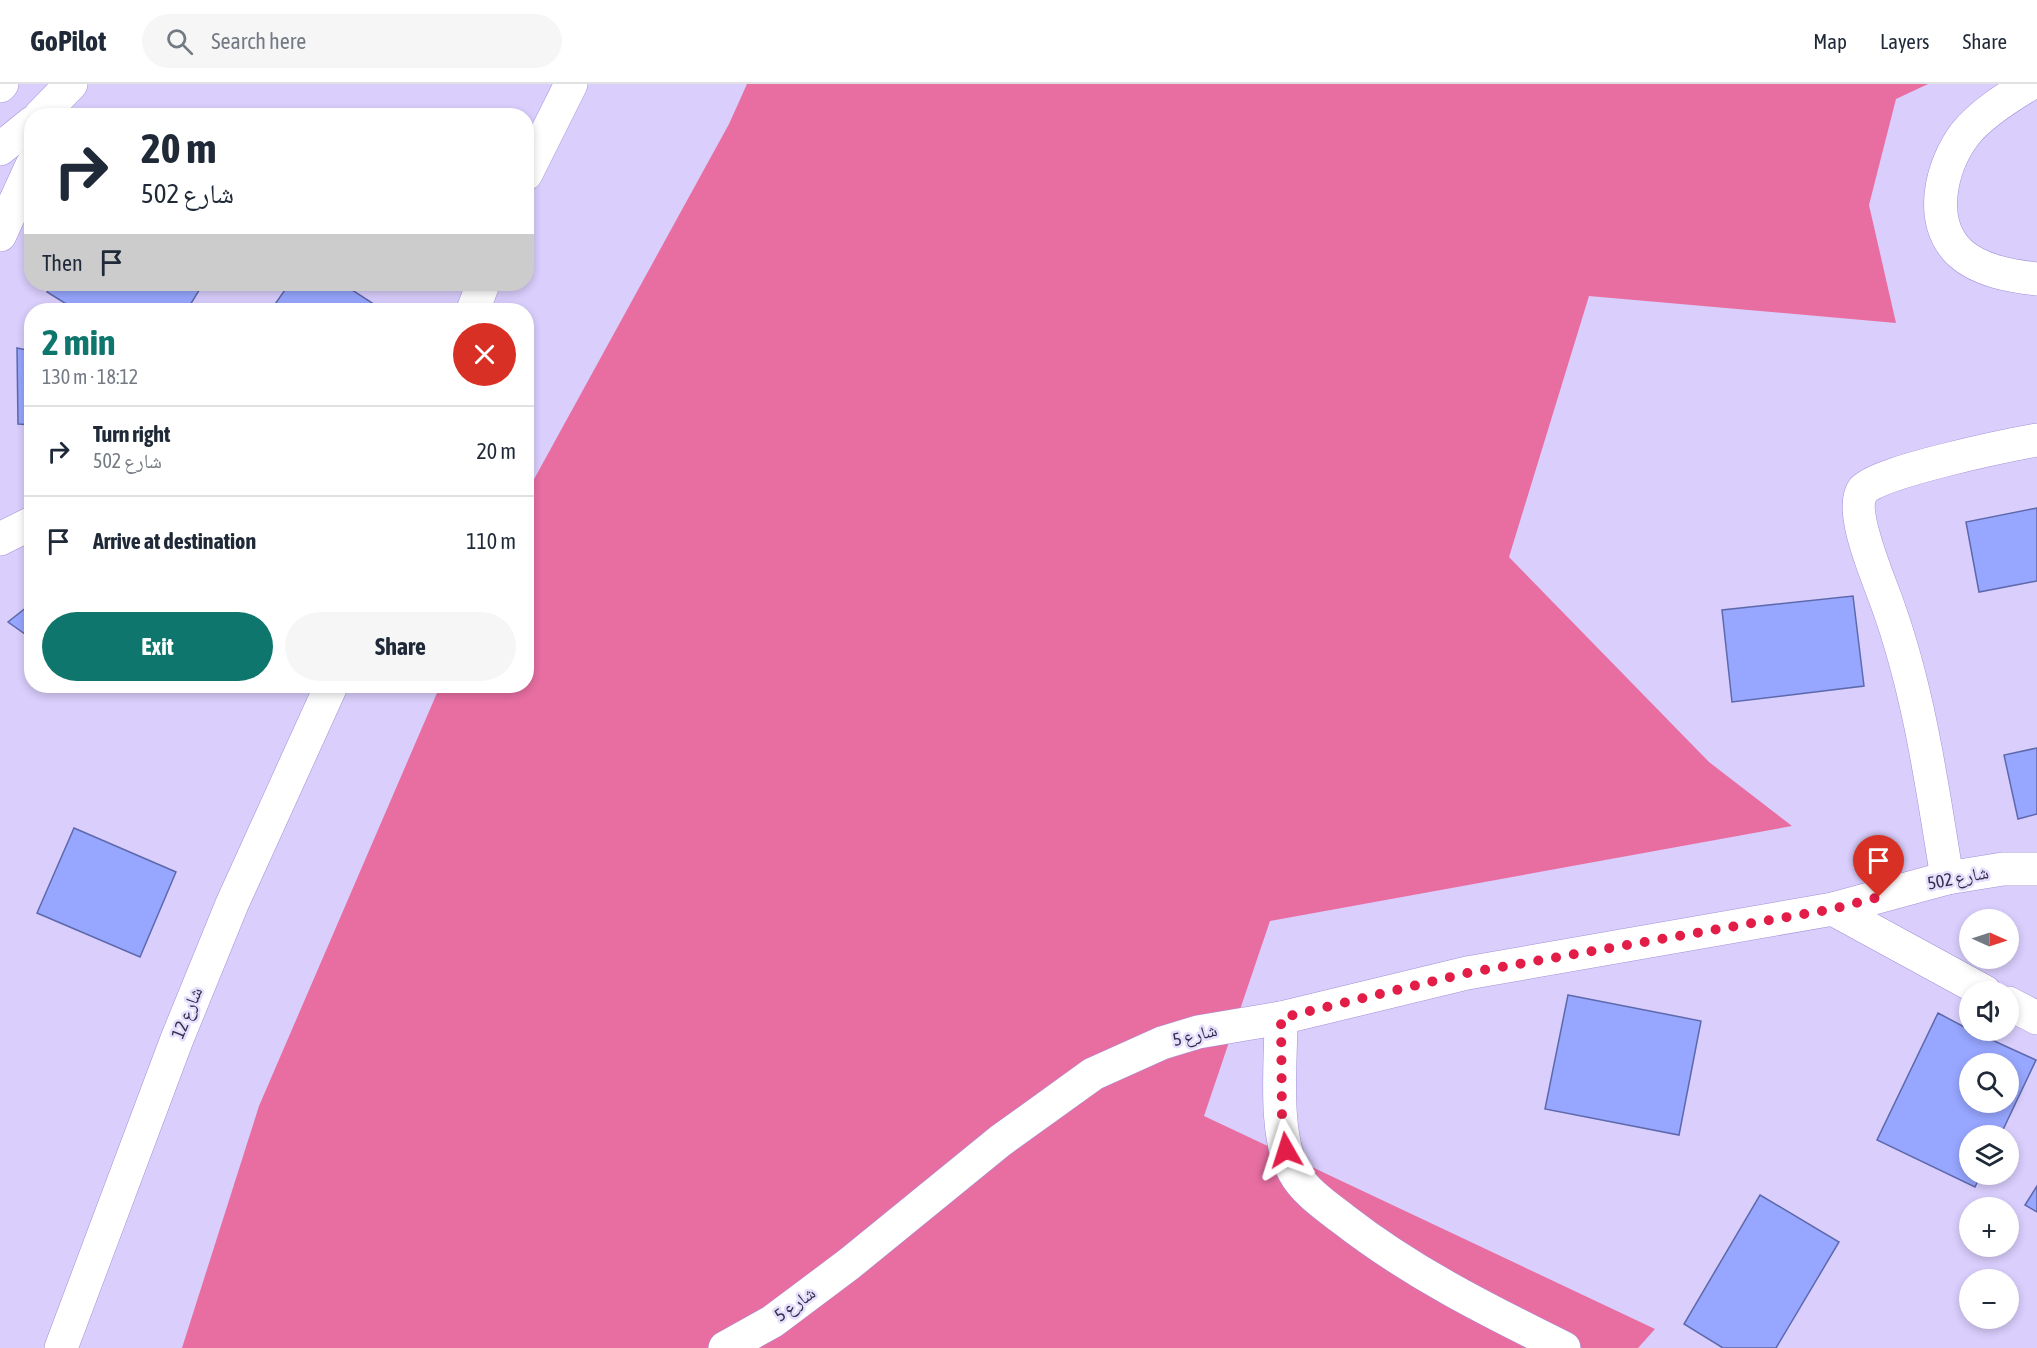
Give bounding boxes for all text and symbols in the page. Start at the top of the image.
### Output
search box [142,14,562,68]
text: GoPilot [30,25,106,57]
icon: search [163,25,196,58]
text: Search here [211,28,306,54]
text: Map [1813,29,1847,53]
text: Layers [1880,29,1930,53]
text: Share [1963,29,2007,53]
text: 20 m [141,124,216,172]
icon: right [42,132,120,210]
text: شارع 502 [141,178,234,209]
icon: arrive [95,246,128,279]
text: Then [42,250,83,276]
text: 2 min [42,321,116,363]
button: close [453,323,516,386]
text: 130 m · 18:12 [42,365,138,388]
text: Turn right [93,421,170,447]
icon: right [42,435,75,468]
text: 20 m [476,438,516,464]
text: شارع 502 [93,449,162,472]
icon: arrive [42,525,75,558]
text: Arrive at destination [93,528,256,554]
text: 110 m [466,528,516,554]
button: Exit [42,612,273,681]
button: Share [285,612,516,681]
pin [1853,835,1904,897]
icon: arrive [1862,844,1895,877]
street label: شارع 502 [1925,861,1991,895]
north arrow [1959,909,2019,969]
map controls [1959,909,2019,1329]
button: sound [1959,981,2019,1041]
street label: شارع 12 [167,984,207,1042]
street label: شارع 5 [1170,1019,1220,1051]
button: search [1959,1053,2019,1113]
position arrow [1254,1118,1318,1182]
button: layers [1959,1125,2019,1185]
button: + [1959,1197,2019,1257]
button: − [1959,1269,2019,1329]
street label: شارع 5 [770,1282,820,1326]

